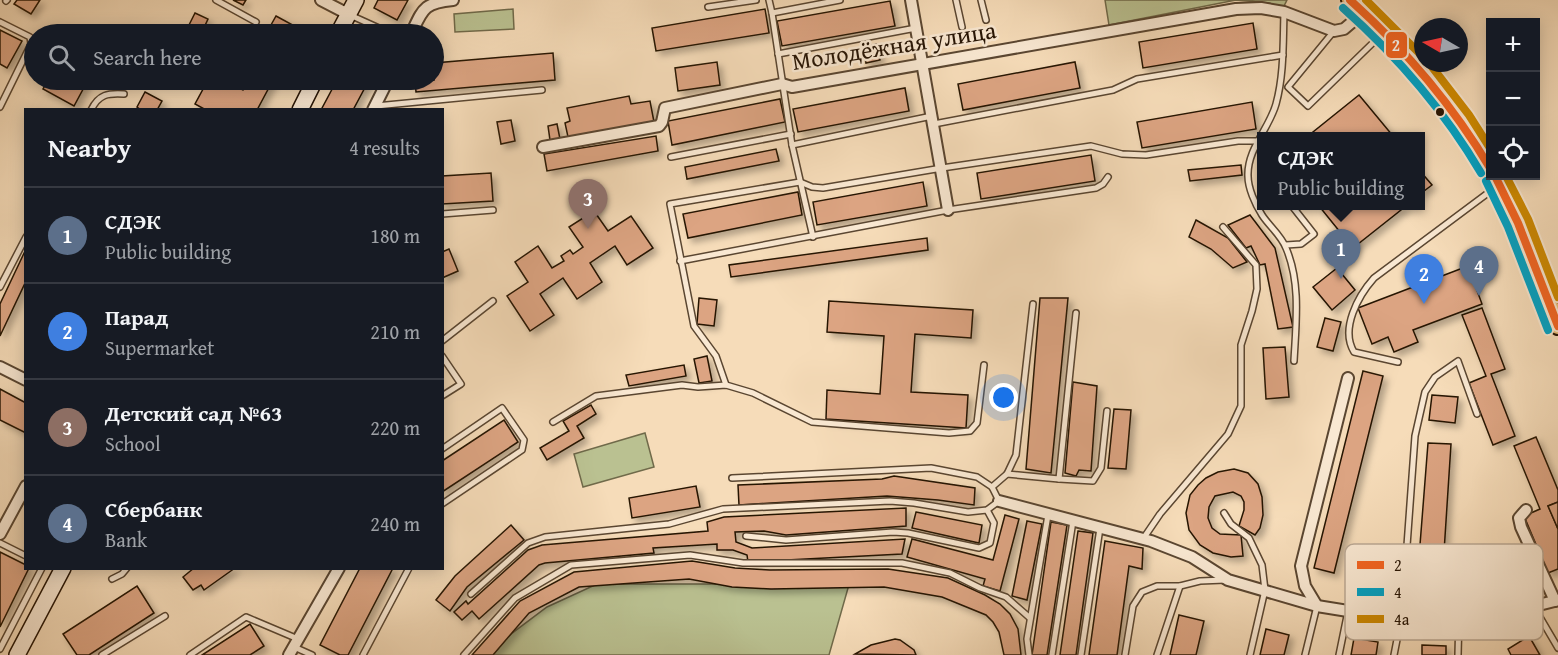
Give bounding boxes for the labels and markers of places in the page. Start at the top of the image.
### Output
unlabelled marker [1434,106,1446,118]
pin: 3 [568,180,608,229]
pin: 1 [1322,230,1360,279]
pin: 4 [1460,246,1498,296]
pin: 2 [1404,254,1444,304]

